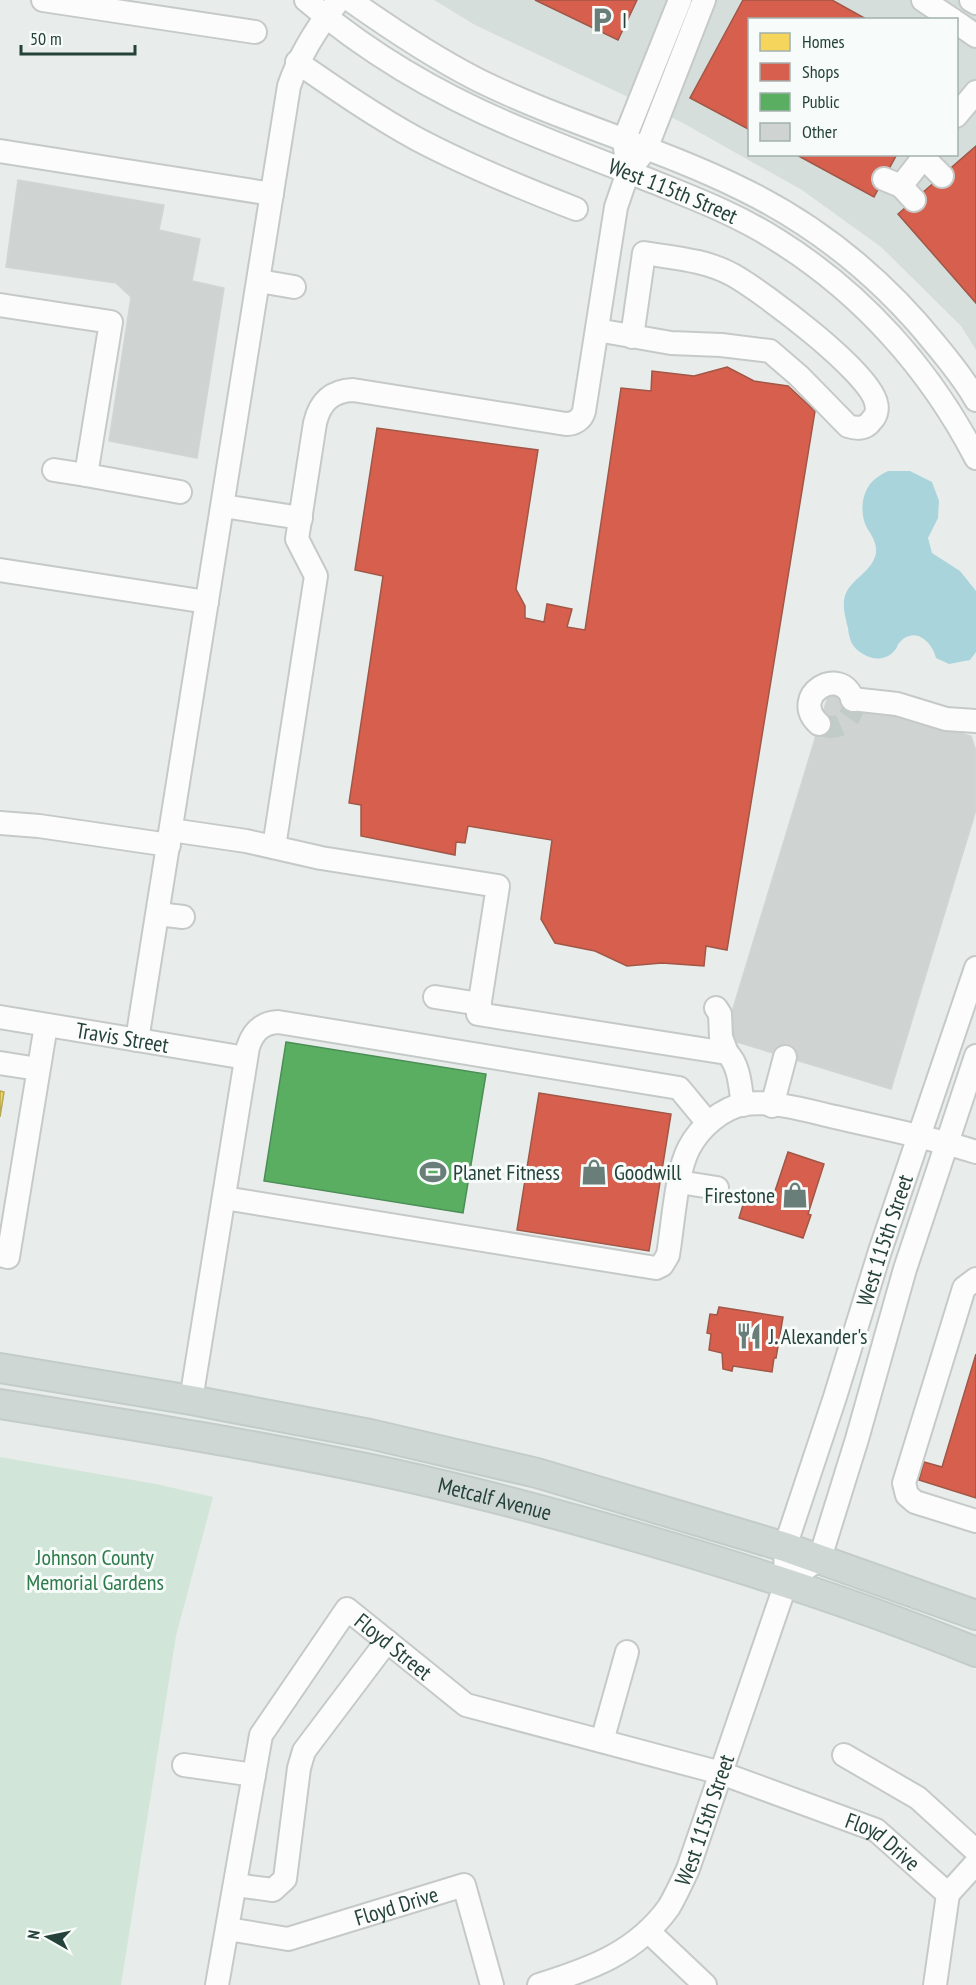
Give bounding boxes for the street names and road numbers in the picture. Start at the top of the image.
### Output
street label: West 115th Street [605,152,742,230]
street label: Travis Street [74,1016,171,1059]
street label: West 115th Street [850,1171,919,1309]
street label: Metcalf Avenue [435,1471,555,1526]
street label: Floyd Street [349,1607,438,1686]
street label: West 115th Street [668,1751,740,1890]
street label: Floyd Drive [842,1806,926,1877]
street label: Floyd Drive [351,1880,441,1932]

